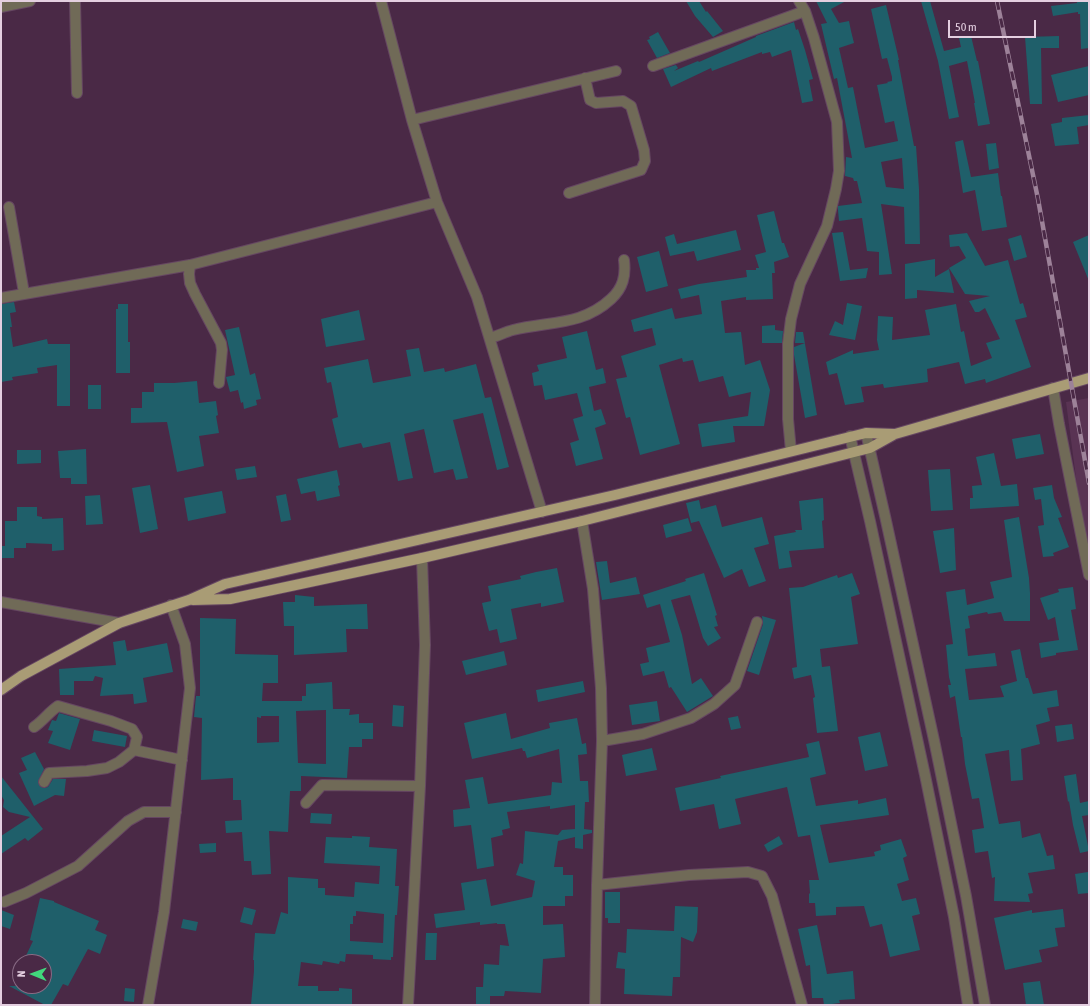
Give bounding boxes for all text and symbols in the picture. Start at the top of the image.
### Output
scale bar [950,12,1038,38]
text: 50 m [955,20,977,34]
north arrow [12,954,52,994]
text: N [15,970,27,977]

